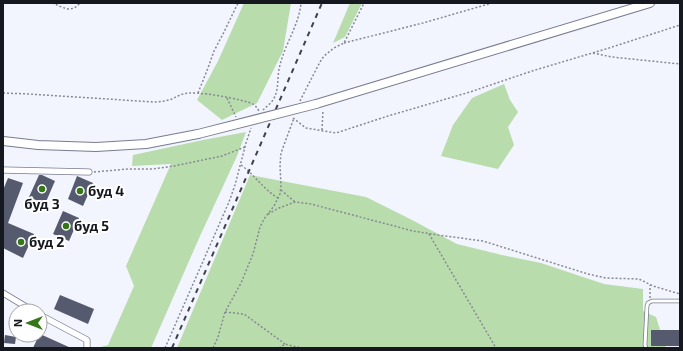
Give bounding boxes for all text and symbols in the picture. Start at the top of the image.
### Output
place label: буд 4 [88,182,124,199]
marker: буд 3 [37,184,47,194]
marker: буд 4 [75,186,85,196]
place label: буд 3 [24,195,60,212]
place label: буд 5 [74,217,109,234]
marker: буд 5 [61,221,71,231]
place label: буд 2 [29,233,65,250]
marker: буд 2 [16,237,26,247]
north arrow [8,303,48,343]
text: N [11,319,24,327]

